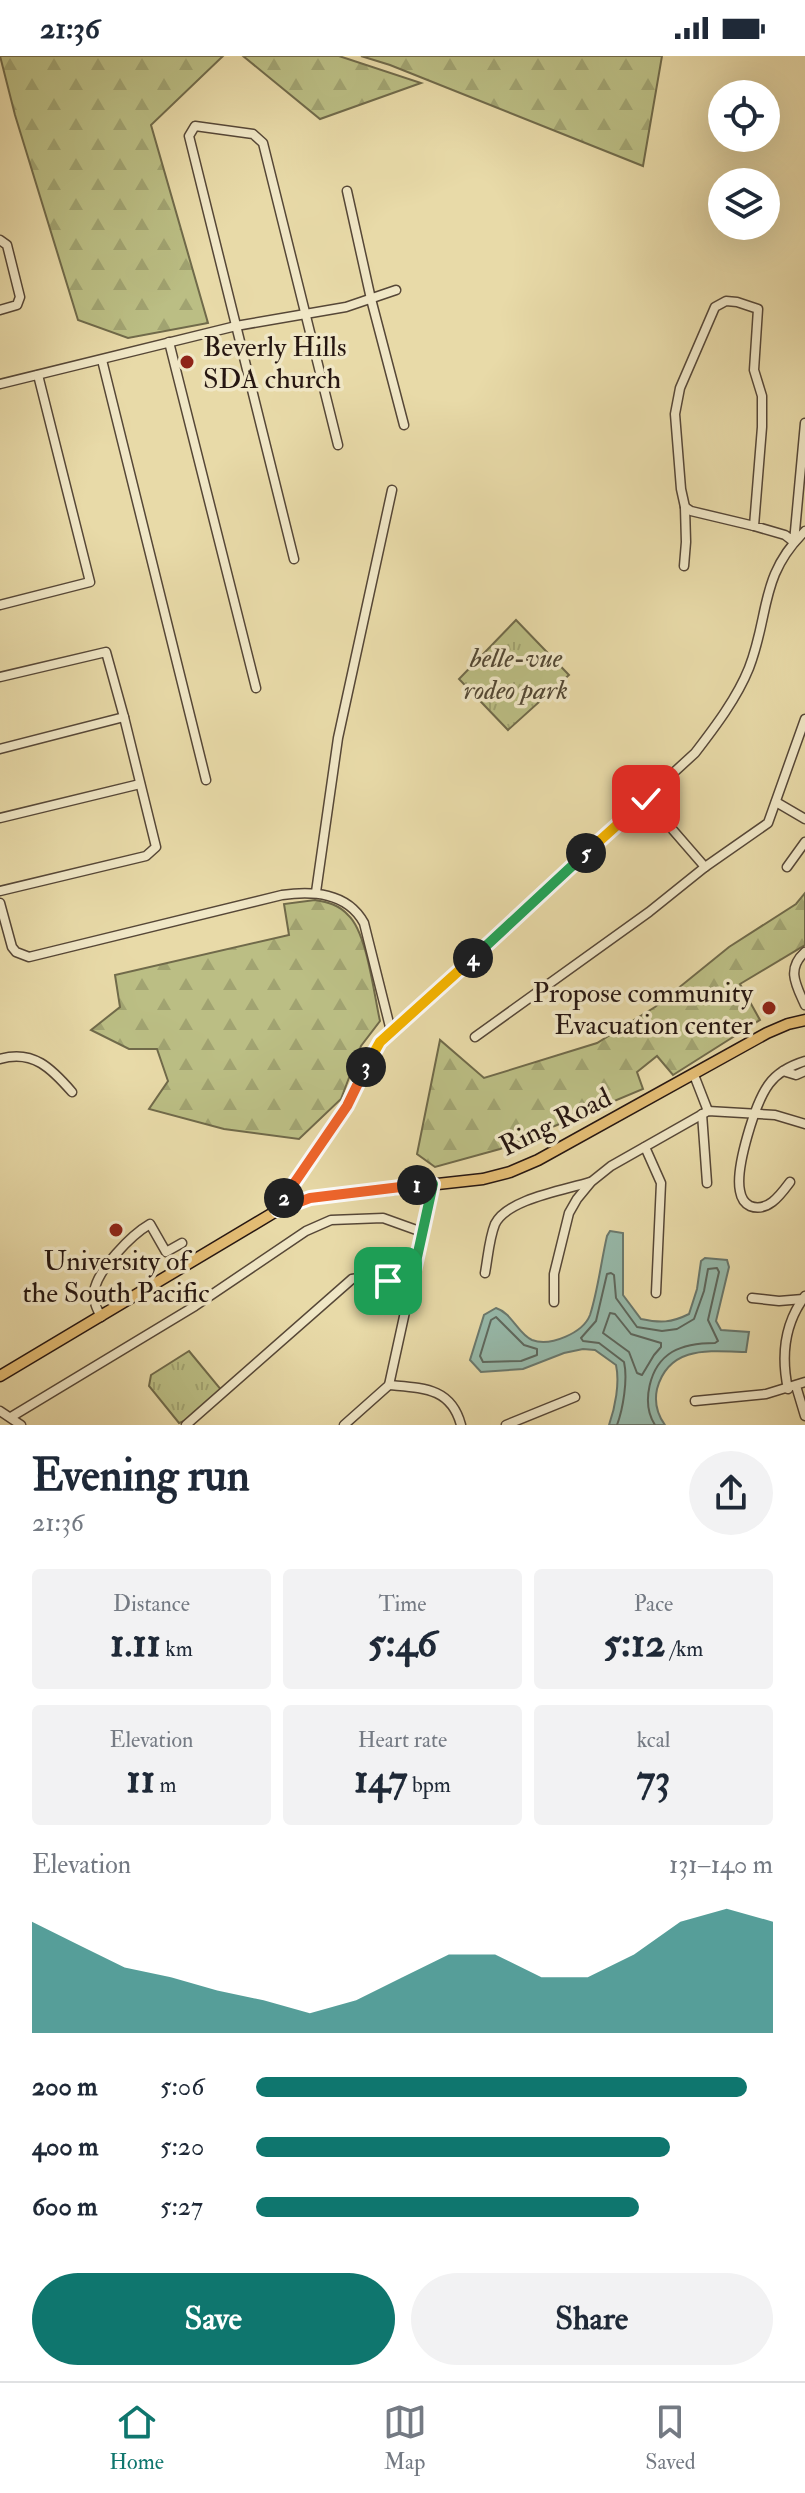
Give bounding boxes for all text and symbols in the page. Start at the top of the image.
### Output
text: 21:36 [40,10,100,47]
map controls [708,80,780,240]
button: locate [708,80,780,152]
button: layers [708,168,780,240]
place label: Beverly Hills SDA church [203,330,347,397]
marker: Beverly Hills SDA church [178,353,196,371]
park label: belle-vue rodeo park [464,641,568,708]
pin [612,765,680,833]
icon: check [624,777,668,821]
pin: 5 [566,833,606,873]
text: 5 [581,839,591,867]
pin: 4 [453,938,493,978]
text: 4 [467,944,479,972]
place label: Propose community Evacuation center [533,976,754,1043]
marker: Propose community Evacuation center [760,999,778,1017]
pin: 3 [346,1047,386,1087]
text: 3 [362,1053,370,1081]
street label: Ring Road [494,1080,618,1164]
pin: 1 [397,1165,437,1205]
text: 1 [413,1171,421,1199]
pin: 2 [264,1178,304,1218]
text: 2 [278,1184,290,1212]
marker: University of the South Pacific [107,1221,125,1239]
place label: University of the South Pacific [22,1244,210,1311]
pin [354,1247,422,1315]
icon: arrive [366,1259,410,1303]
text: Evening run [32,1449,250,1504]
button: share [689,1451,773,1535]
text: 21:36 [32,1507,84,1539]
text: Distance [113,1590,190,1618]
text: Time [378,1590,427,1618]
text: Pace [634,1590,673,1618]
text: 1.11 [110,1618,161,1669]
text: 5:46 [368,1618,437,1669]
text: 5:12 [604,1618,666,1669]
text: km [161,1635,193,1663]
text: /km [666,1635,703,1663]
text: Elevation [110,1726,193,1754]
text: Heart rate [358,1726,447,1754]
text: kcal [637,1726,670,1754]
text: 11 [126,1754,155,1805]
text: 147 [354,1754,407,1805]
text: 73 [637,1754,670,1805]
text: m [155,1771,177,1799]
text: bpm [407,1771,451,1799]
text: Elevation [32,1849,131,1881]
text: 131–140 m [669,1849,773,1881]
text: 200 m [32,2071,97,2103]
text: 5:06 [160,2071,204,2103]
text: 400 m [32,2131,98,2163]
text: 5:20 [160,2131,204,2163]
text: 600 m [32,2191,97,2223]
text: 5:27 [160,2191,203,2223]
button: Save [32,2273,395,2365]
button: Share [411,2273,773,2365]
tab: Home [109,2400,164,2476]
tab: Map [383,2400,427,2476]
tab: Saved [645,2400,696,2476]

